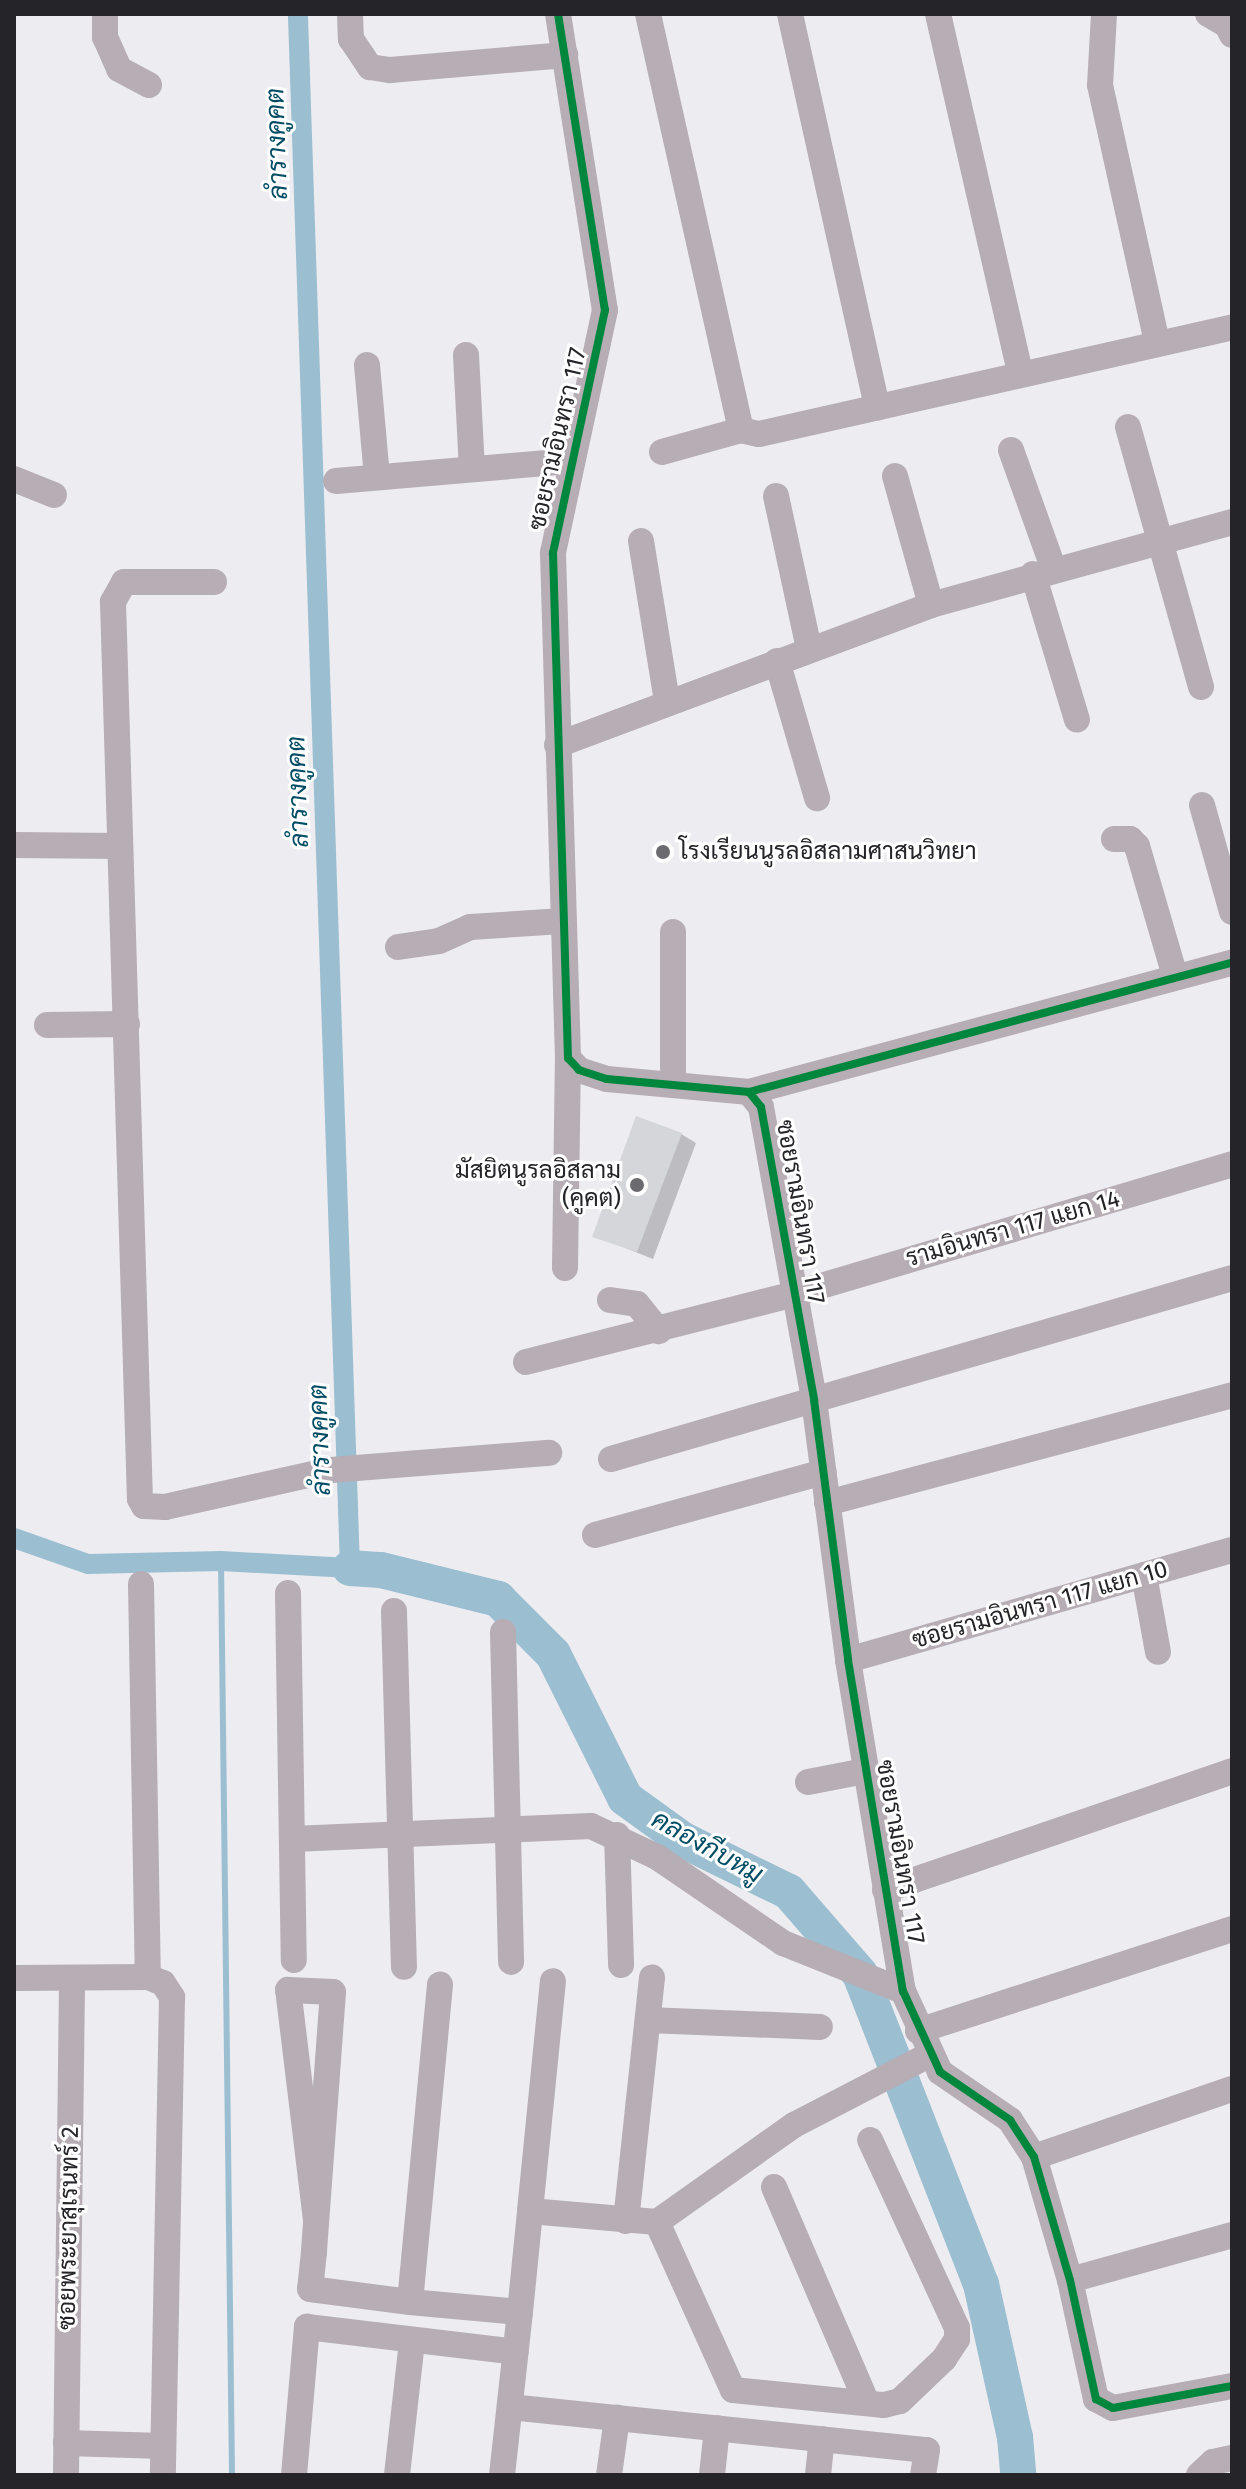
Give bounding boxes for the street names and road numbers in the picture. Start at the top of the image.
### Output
street label: ซอยรามอินทรา 117 [523,345,593,533]
street label: ซอยรามอินทรา 117 [770,1118,830,1306]
street label: รามอินทรา 117 แยก 14 [903,1185,1123,1273]
street label: ซอยรามอินทรา 117 แยก 10 [909,1555,1171,1655]
street label: ซอยรามอินทรา 117 [870,1758,930,1946]
street label: ซอยพระยาสุเรนทร์ 2 [53,2126,85,2330]

